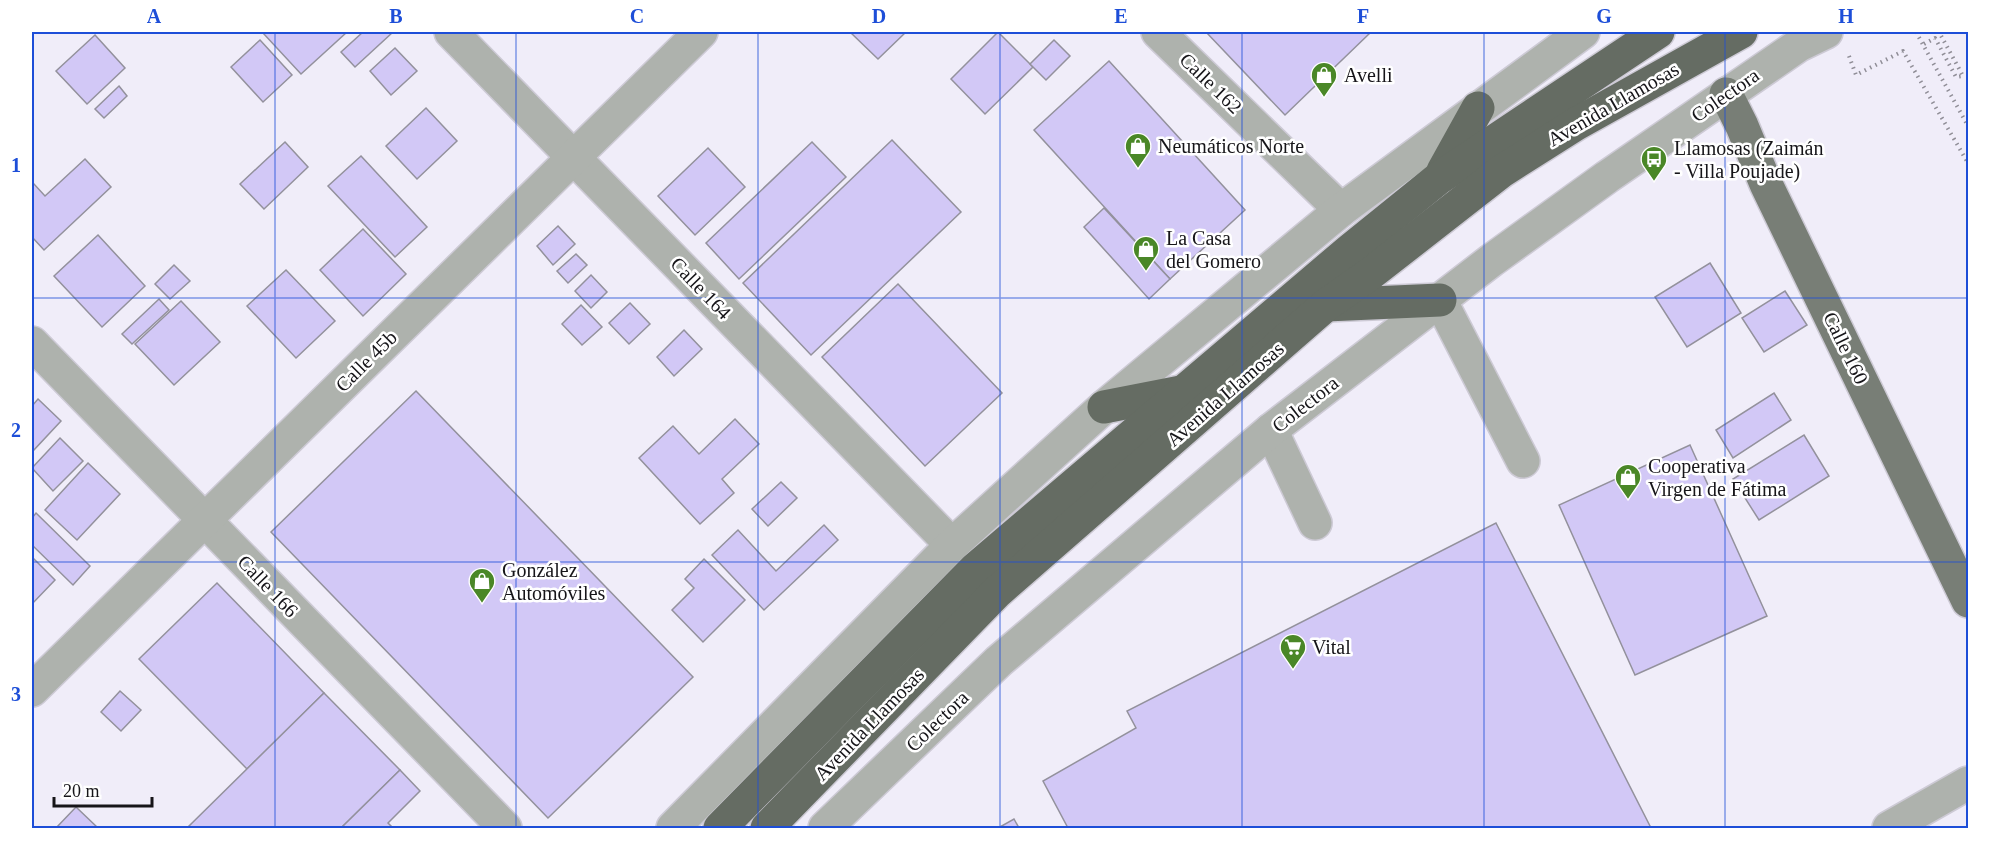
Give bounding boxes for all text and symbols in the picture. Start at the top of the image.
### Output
text: A [147,5,162,27]
text: B [389,5,403,27]
text: C [630,5,644,27]
text: D [872,5,886,27]
text: E [1114,5,1128,27]
text: F [1357,5,1369,27]
text: G [1596,5,1612,27]
text: H [1838,5,1854,27]
street label: Calle 162 [1176,48,1246,118]
street label: Avenida Llamosas [1543,57,1683,151]
shop icon: Avelli [1309,60,1339,98]
place label: Avelli [1344,64,1393,86]
street label: Colectora [1687,64,1763,126]
shop icon: Neumáticos Norte [1123,131,1153,169]
place label: Neumáticos Norte [1158,135,1304,157]
place label: Llamosas (Zaimán - Villa Poujade) [1674,137,1823,183]
bus stop icon: Llamosas (Zaimán - Villa Poujade) [1639,144,1669,182]
text: 1 [11,154,21,176]
place label: La Casa del Gomero [1166,227,1261,272]
shop icon: La Casa del Gomero [1131,234,1161,272]
street label: Calle 164 [666,253,736,323]
street label: Calle 160 [1819,308,1873,388]
street label: Calle 45b [331,326,401,396]
street label: Avenida Llamosas [1162,337,1288,451]
street label: Colectora [1268,371,1342,437]
text: 2 [11,419,21,441]
place label: Cooperativa Virgen de Fátima [1648,455,1787,501]
shop icon: Cooperativa Virgen de Fátima [1613,462,1643,500]
street label: Calle 166 [233,551,303,621]
place label: González Automóviles [502,559,606,604]
shop icon: González Automóviles [467,566,497,604]
supermarket icon: Vital [1278,632,1308,670]
place label: Vital [1312,636,1351,658]
street label: Avenida Llamosas [810,663,928,785]
text: 3 [11,683,21,705]
street label: Colectora [901,686,973,756]
scale bar [54,770,152,808]
text: 20 m [63,781,100,801]

